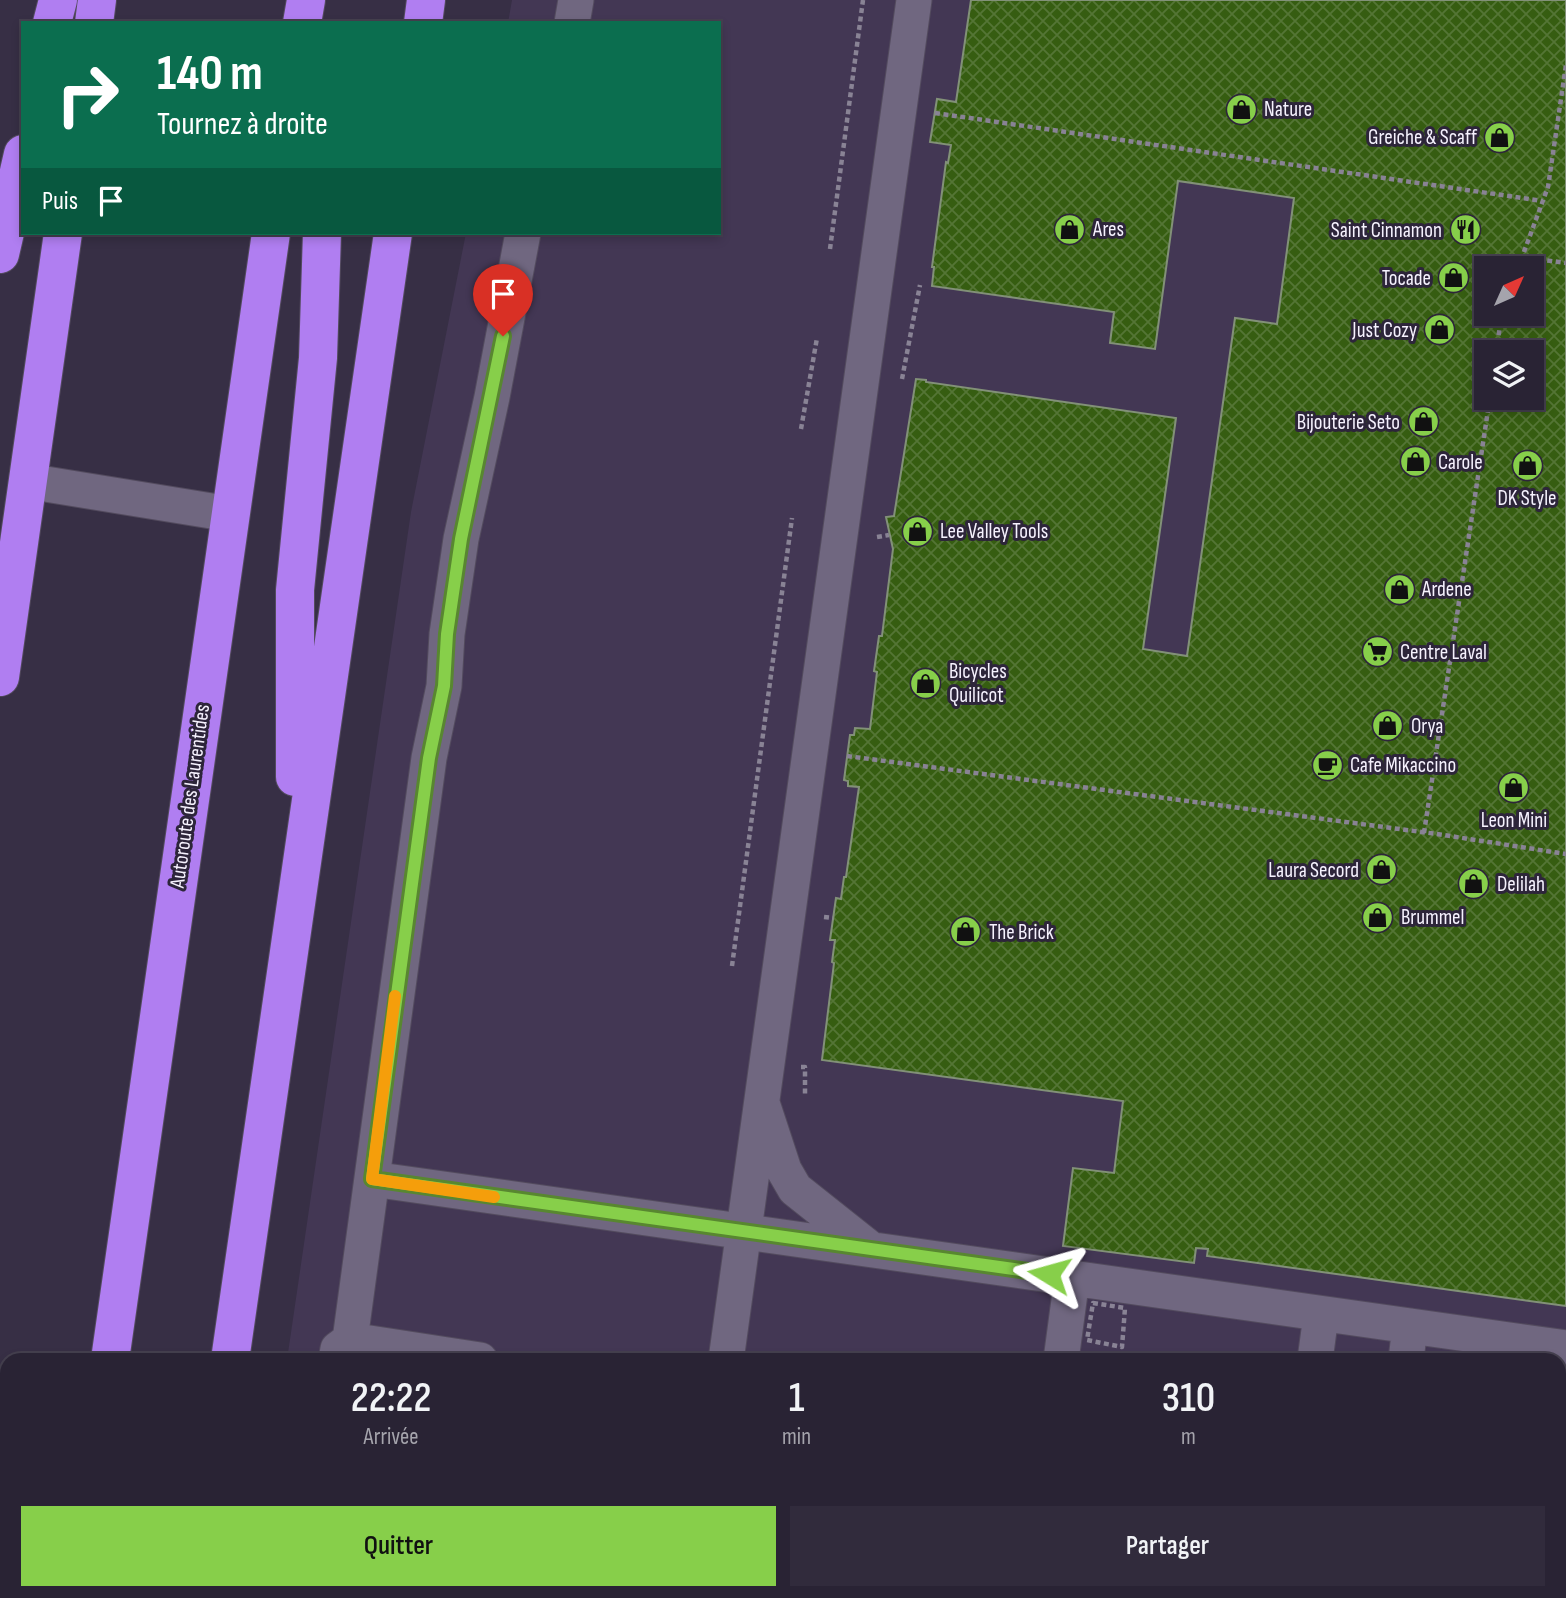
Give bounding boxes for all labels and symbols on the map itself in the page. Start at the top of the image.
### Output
shop icon: Nature [1224,92,1258,126]
place label: Nature [1264,97,1312,122]
shop icon: Greiche & Scaff [1483,120,1517,154]
place label: Greiche & Scaff [1368,125,1478,150]
shop icon: Ares [1053,212,1087,246]
restaurant icon: Saint Cinnamon [1448,213,1482,247]
place label: Ares [1092,217,1124,242]
place label: Saint Cinnamon [1331,218,1442,243]
north arrow [1474,256,1544,326]
shop icon: Tocade [1437,261,1471,295]
pin [473,264,533,336]
place label: Tocade [1382,266,1431,291]
shop icon: Just Cozy [1423,313,1457,347]
place label: Just Cozy [1351,318,1417,343]
shop icon: Bijouterie Seto [1406,405,1440,439]
place label: Bijouterie Seto [1297,410,1400,435]
shop icon: Carole [1398,445,1432,479]
shop icon: DK Style [1510,449,1544,483]
place label: Carole [1438,450,1483,475]
place label: DK Style [1497,486,1557,511]
shop icon: Lee Valley Tools [900,514,934,548]
place label: Lee Valley Tools [940,519,1048,544]
shop icon: Ardene [1382,572,1416,606]
place label: Ardene [1421,577,1472,602]
supermarket icon: Centre Laval [1360,635,1394,669]
place label: Centre Laval [1400,640,1487,665]
place label: Bicycles Quilicot [949,659,1007,708]
shop icon: Bicycles Quilicot [909,666,943,700]
street label: Autoroute des Laurentides [165,703,215,890]
shop icon: Orya [1371,709,1405,743]
place label: Orya [1411,714,1443,739]
cafe icon: Cafe Mikaccino [1310,748,1344,782]
place label: Cafe Mikaccino [1350,753,1456,778]
shop icon: Leon Mini [1497,771,1531,805]
place label: Leon Mini [1481,808,1547,833]
shop icon: Laura Secord [1365,853,1399,887]
place label: Laura Secord [1268,858,1359,883]
shop icon: Delilah [1457,867,1491,901]
place label: Delilah [1497,872,1545,897]
shop icon: Brummel [1361,900,1395,934]
place label: Brummel [1401,905,1464,930]
shop icon: The Brick [949,915,983,949]
place label: The Brick [989,920,1054,945]
position arrow [1012,1237,1086,1311]

